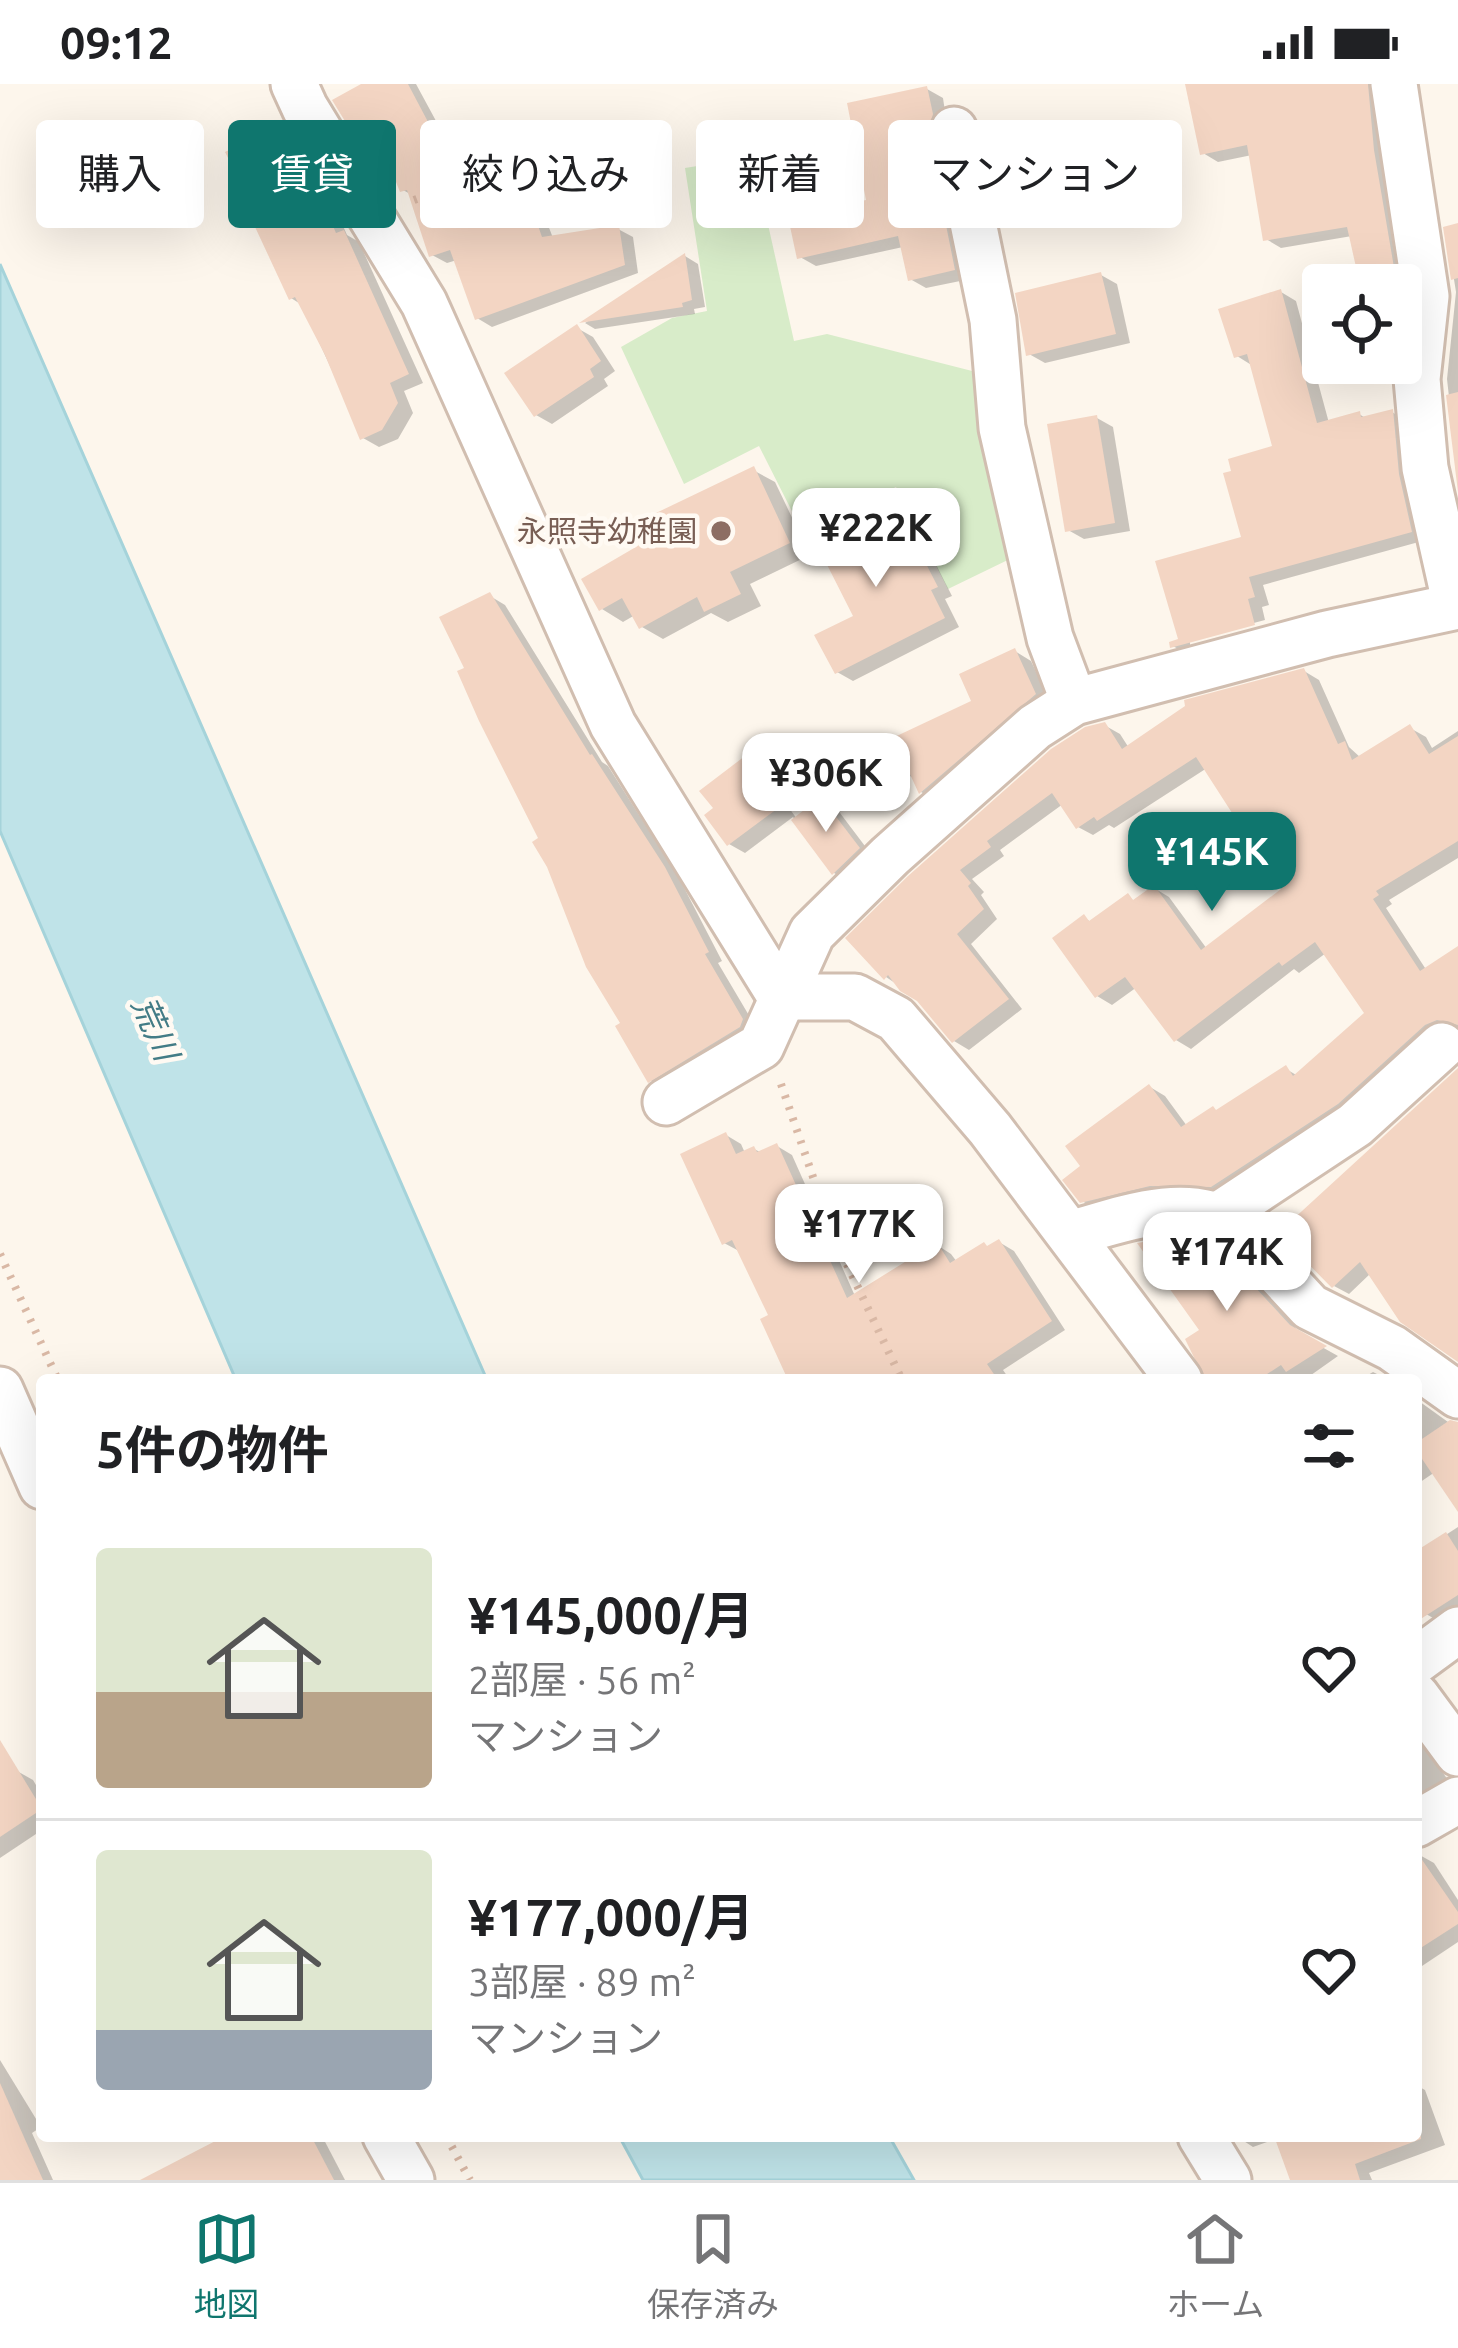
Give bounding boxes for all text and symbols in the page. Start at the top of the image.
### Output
text: 09:12 [60,17,173,68]
chip: 購入 [36,120,204,228]
chip: 賃貸 [228,120,396,228]
chip: 絞り込み [420,120,672,228]
chip: 新着 [696,120,864,228]
chip: マンション [888,120,1182,228]
map controls [1302,264,1422,384]
button: locate [1302,264,1422,384]
pin: ¥222K [792,488,960,590]
text: ¥222K [819,505,933,548]
place label: 永照寺幼稚園 [517,514,697,548]
marker: 永照寺幼稚園 [708,518,734,544]
pin: ¥306K [742,733,910,835]
text: ¥306K [769,750,883,793]
pin: ¥145K [1128,812,1296,914]
text: ¥145K [1155,829,1269,872]
water label: 荒川 [126,990,188,1068]
pin: ¥177K [775,1184,943,1286]
text: ¥177K [802,1201,916,1244]
pin: ¥174K [1143,1212,1311,1314]
text: ¥174K [1170,1229,1284,1272]
icon: filters [1296,1413,1362,1479]
text: 5件の物件 [96,1420,329,1478]
text: ¥145,000/月 [468,1586,754,1644]
icon: home [192,1596,336,1740]
icon: heart [1296,1635,1362,1701]
text: 2部屋 · 56 m² [468,1658,696,1701]
text: マンション [468,1714,663,1757]
text: ¥177,000/月 [468,1888,754,1946]
icon: home [192,1898,336,2042]
icon: heart [1296,1937,1362,2003]
text: 3部屋 · 89 m² [468,1960,696,2003]
text: マンション [468,2016,663,2059]
tab: 地図 [194,2206,260,2326]
tab: 保存済み [647,2206,779,2326]
tab: ホーム [1166,2206,1264,2326]

